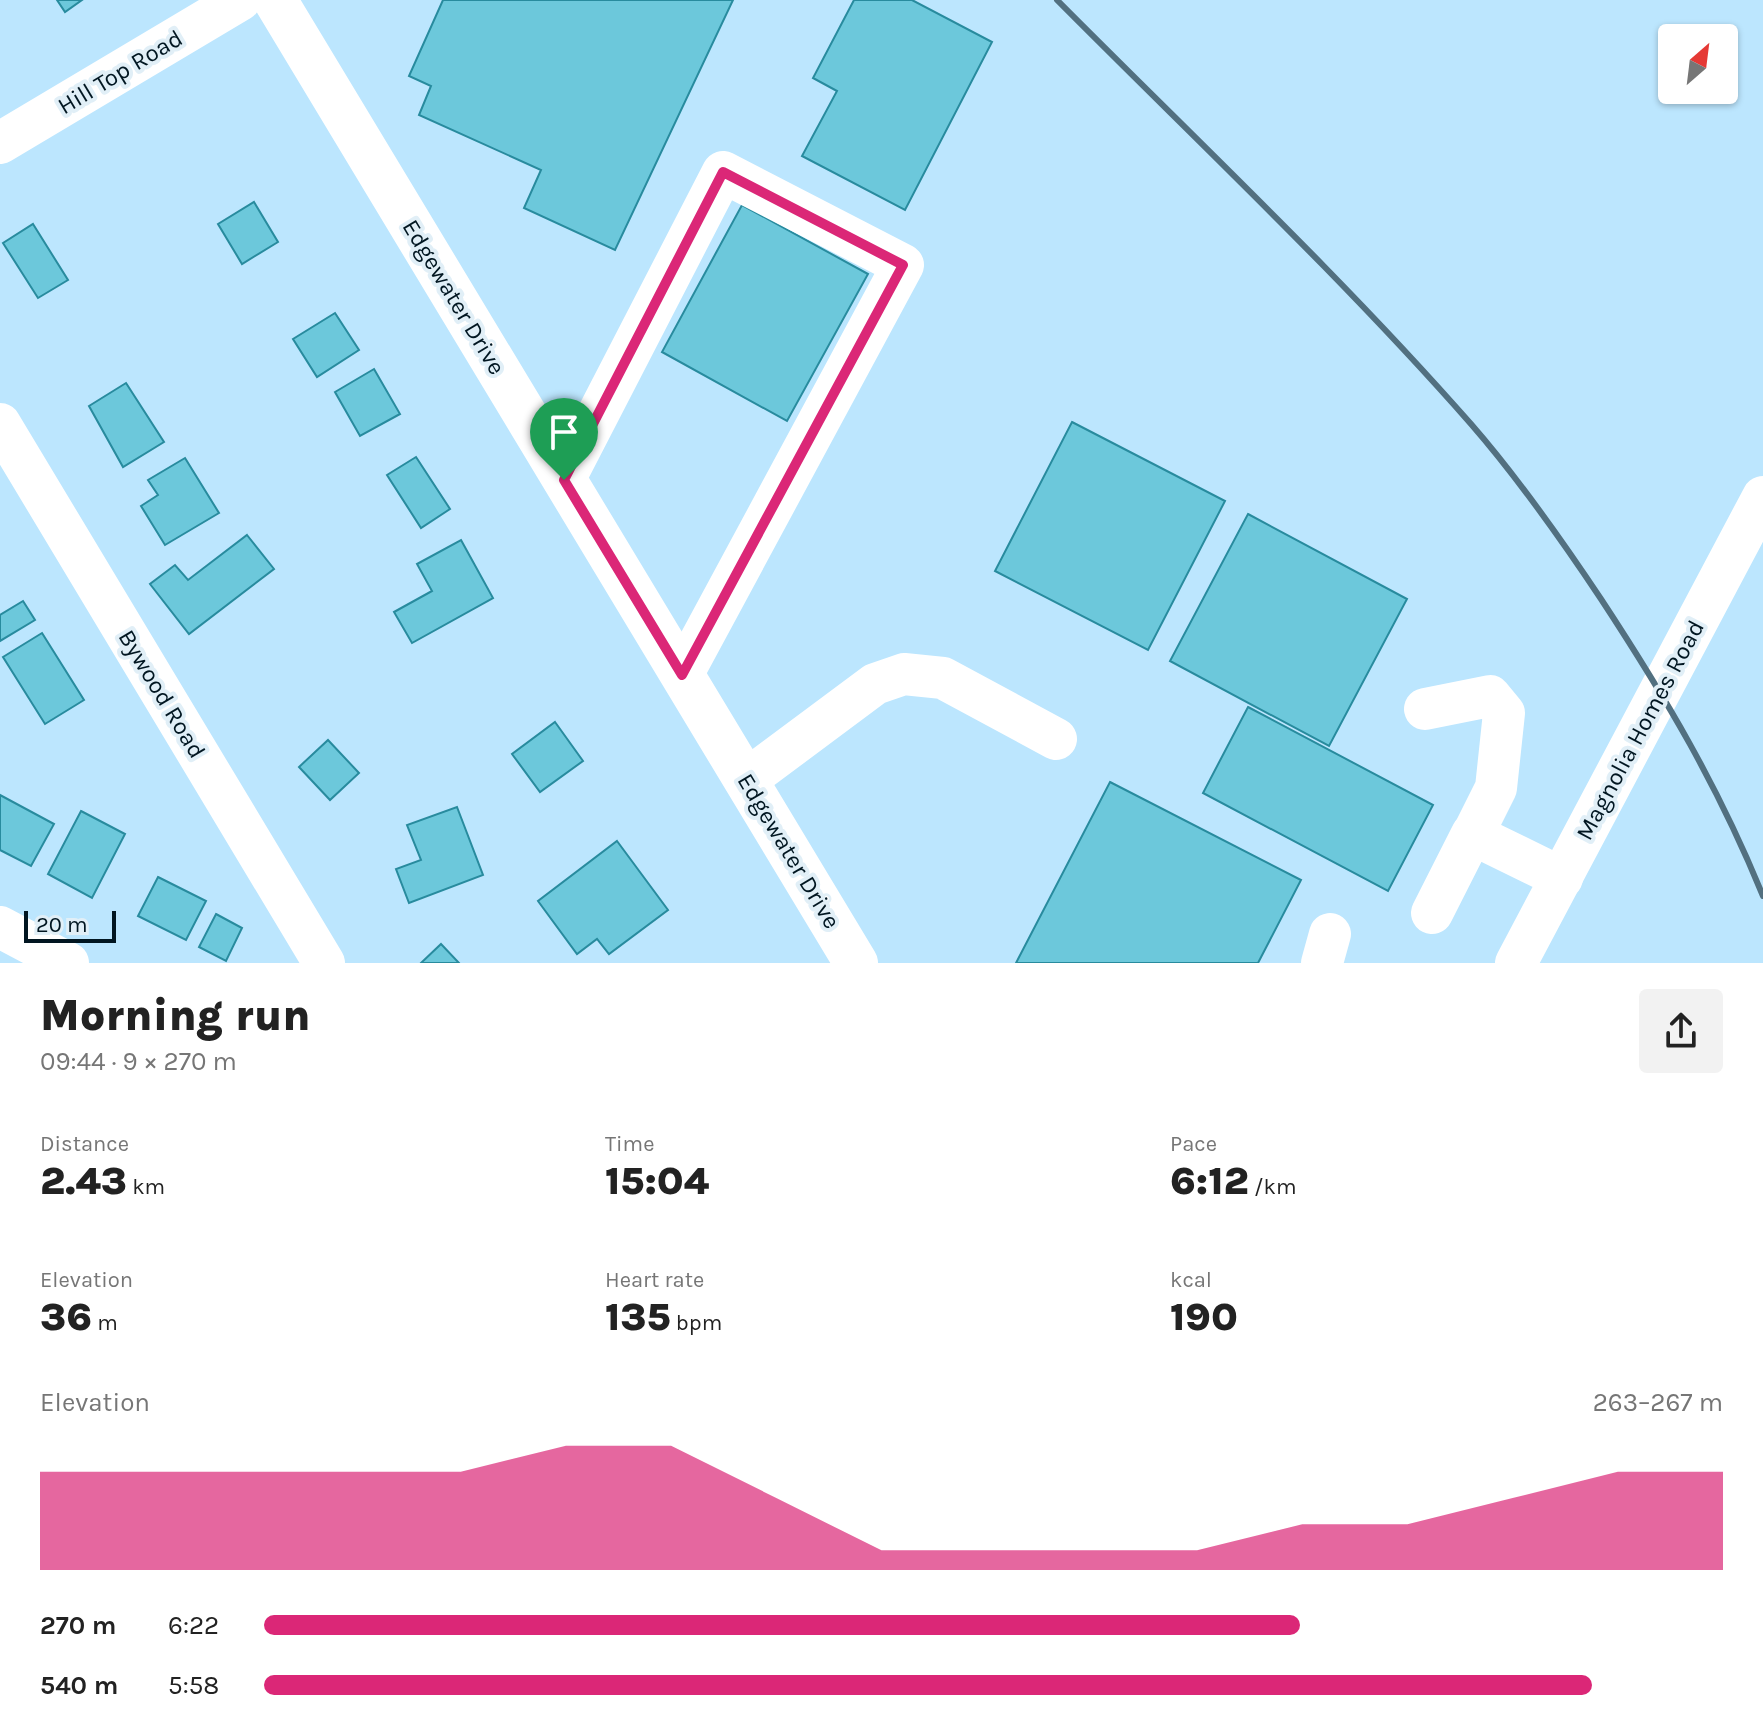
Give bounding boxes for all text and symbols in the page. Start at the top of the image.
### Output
street label: Hill Top Road [53,24,187,120]
north arrow [1658,24,1738,104]
map controls [1658,24,1738,104]
street label: Edgewater Drive [397,214,511,380]
pin [530,398,598,480]
icon: arrive [542,410,586,454]
street label: Magnolia Homes Road [1570,615,1710,845]
street label: Bywood Road [113,625,211,763]
street label: Edgewater Drive [732,768,846,934]
scale bar [24,907,116,943]
text: 20 m [36,912,88,938]
button: share [1639,989,1723,1073]
text: Morning run [40,990,311,1041]
text: 09:44 · 9 × 270 m [40,1046,237,1077]
text: Distance [40,1131,129,1157]
text: Time [605,1131,654,1157]
text: Pace [1170,1131,1217,1157]
text: 2.43 [40,1157,127,1204]
text: 15:04 [605,1157,709,1204]
text: 6:12 [1170,1157,1249,1204]
text: km [127,1174,165,1200]
text: /km [1249,1174,1296,1200]
text: Elevation [40,1267,133,1293]
text: Heart rate [605,1267,704,1293]
text: kcal [1170,1267,1212,1293]
text: 36 [40,1293,92,1340]
text: 135 [605,1293,671,1340]
text: 190 [1170,1293,1238,1340]
text: m [92,1310,118,1336]
text: bpm [671,1310,722,1336]
text: Elevation [40,1387,150,1418]
text: 263–267 m [1593,1387,1723,1418]
text: 270 m [40,1610,116,1641]
text: 6:22 [168,1610,219,1641]
text: 540 m [40,1670,118,1701]
text: 5:58 [168,1670,219,1701]

